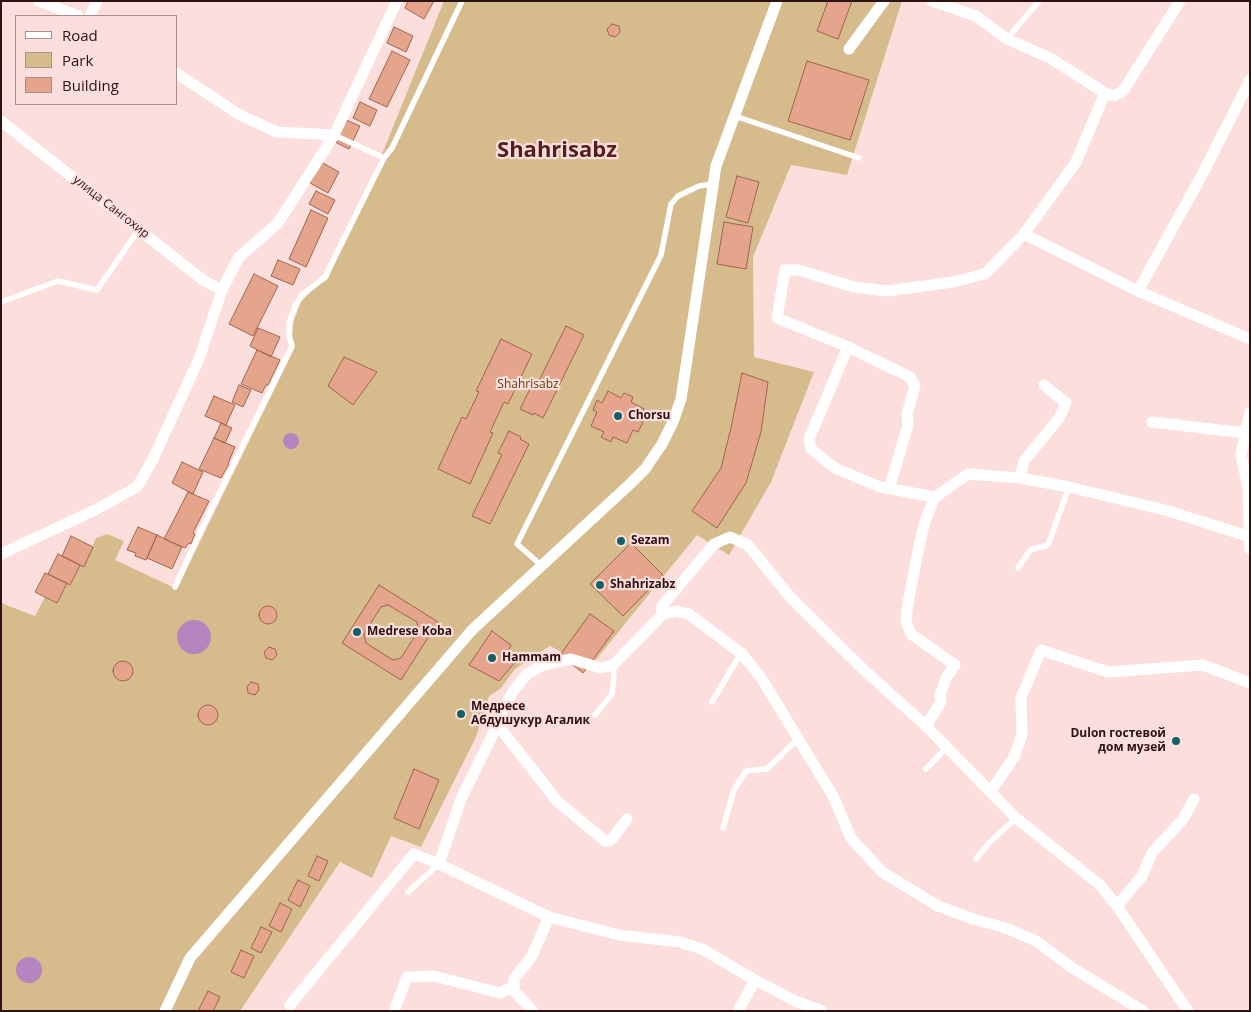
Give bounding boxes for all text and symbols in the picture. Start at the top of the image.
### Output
legend [15,15,178,105]
text: Road [62,25,98,45]
text: Park [62,50,93,70]
text: Building [62,75,119,95]
district label: Shahrisabz [497,138,617,164]
street label: улица Сангохир [70,173,152,241]
park label: Shahrisabz [497,378,559,392]
place label: Chorsu [628,409,670,423]
marker: Chorsu [612,410,624,422]
place label: Sezam [631,534,670,548]
marker: Sezam [615,535,627,547]
place label: Shahrizabz [610,578,675,592]
marker: Shahrizabz [594,579,606,591]
place label: Medrese Koba [367,625,452,639]
marker: Medrese Koba [351,626,363,638]
place label: Hammam [502,651,561,665]
marker: Hammam [486,652,498,664]
place label: Медресе Абдушукур Агалик [471,700,590,728]
marker: Медресе Абдушукур Агалик [455,708,467,720]
place label: Dulon гостевой дом музей [1070,727,1166,755]
marker: Dulon гостевой дом музей [1170,735,1182,747]

